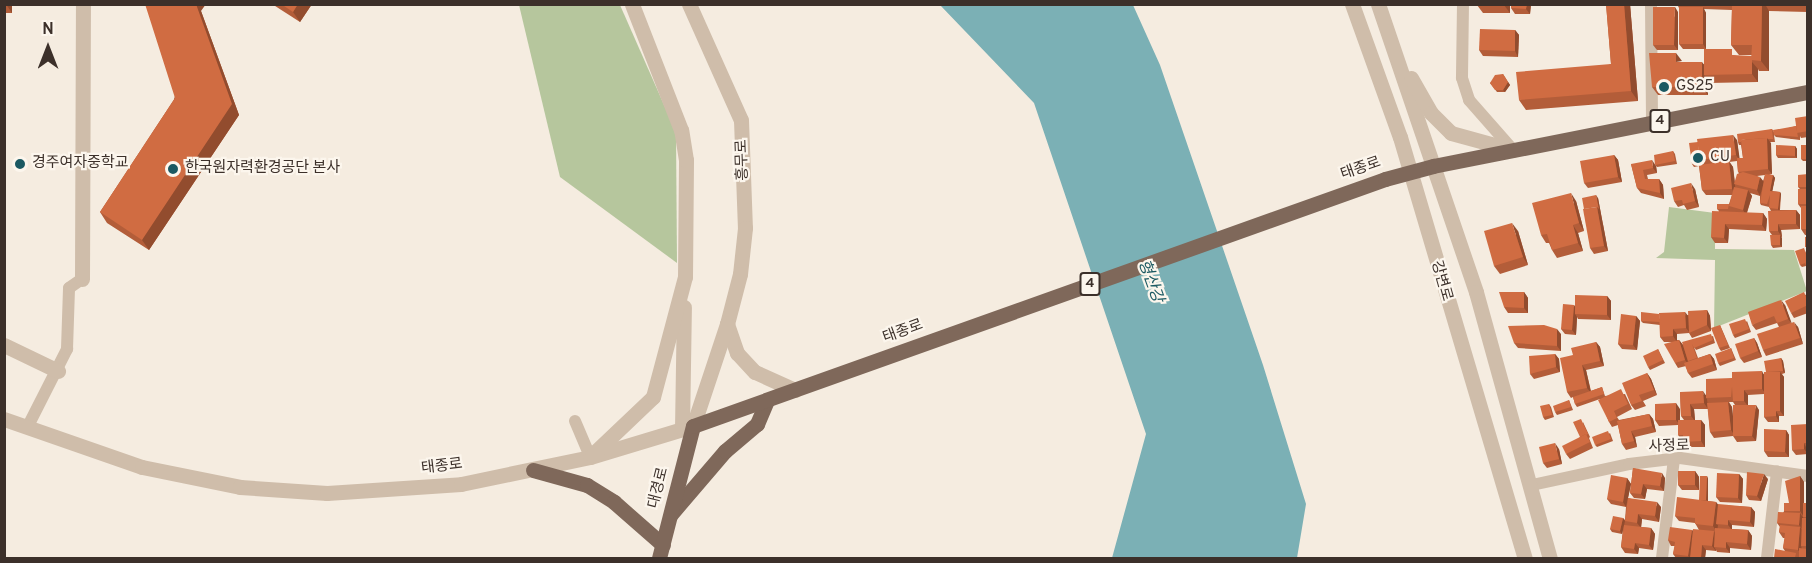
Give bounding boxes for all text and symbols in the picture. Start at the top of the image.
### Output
north arrow [18,18,78,78]
text: N [42,20,54,40]
place label: GS25 [1676,78,1714,96]
marker: GS25 [1657,80,1671,94]
road number: 4 [1650,110,1670,132]
street label: 흥무로 [733,139,753,181]
place label: CU [1710,149,1730,167]
marker: CU [1691,151,1705,165]
street label: 태종로 [1338,154,1384,184]
place label: 경주여자중학교 [32,155,129,173]
marker: 경주여자중학교 [13,157,27,171]
place label: 한국원자력환경공단 본사 [185,160,340,178]
marker: 한국원자력환경공단 본사 [166,162,180,176]
water label: 형산강 [1133,257,1167,305]
street label: 강변로 [1427,259,1455,303]
road number: 4 [1080,273,1100,295]
street label: 태종로 [880,316,926,348]
street label: 사정로 [1648,437,1690,457]
street label: 태종로 [420,456,464,478]
street label: 대경로 [645,466,673,510]

